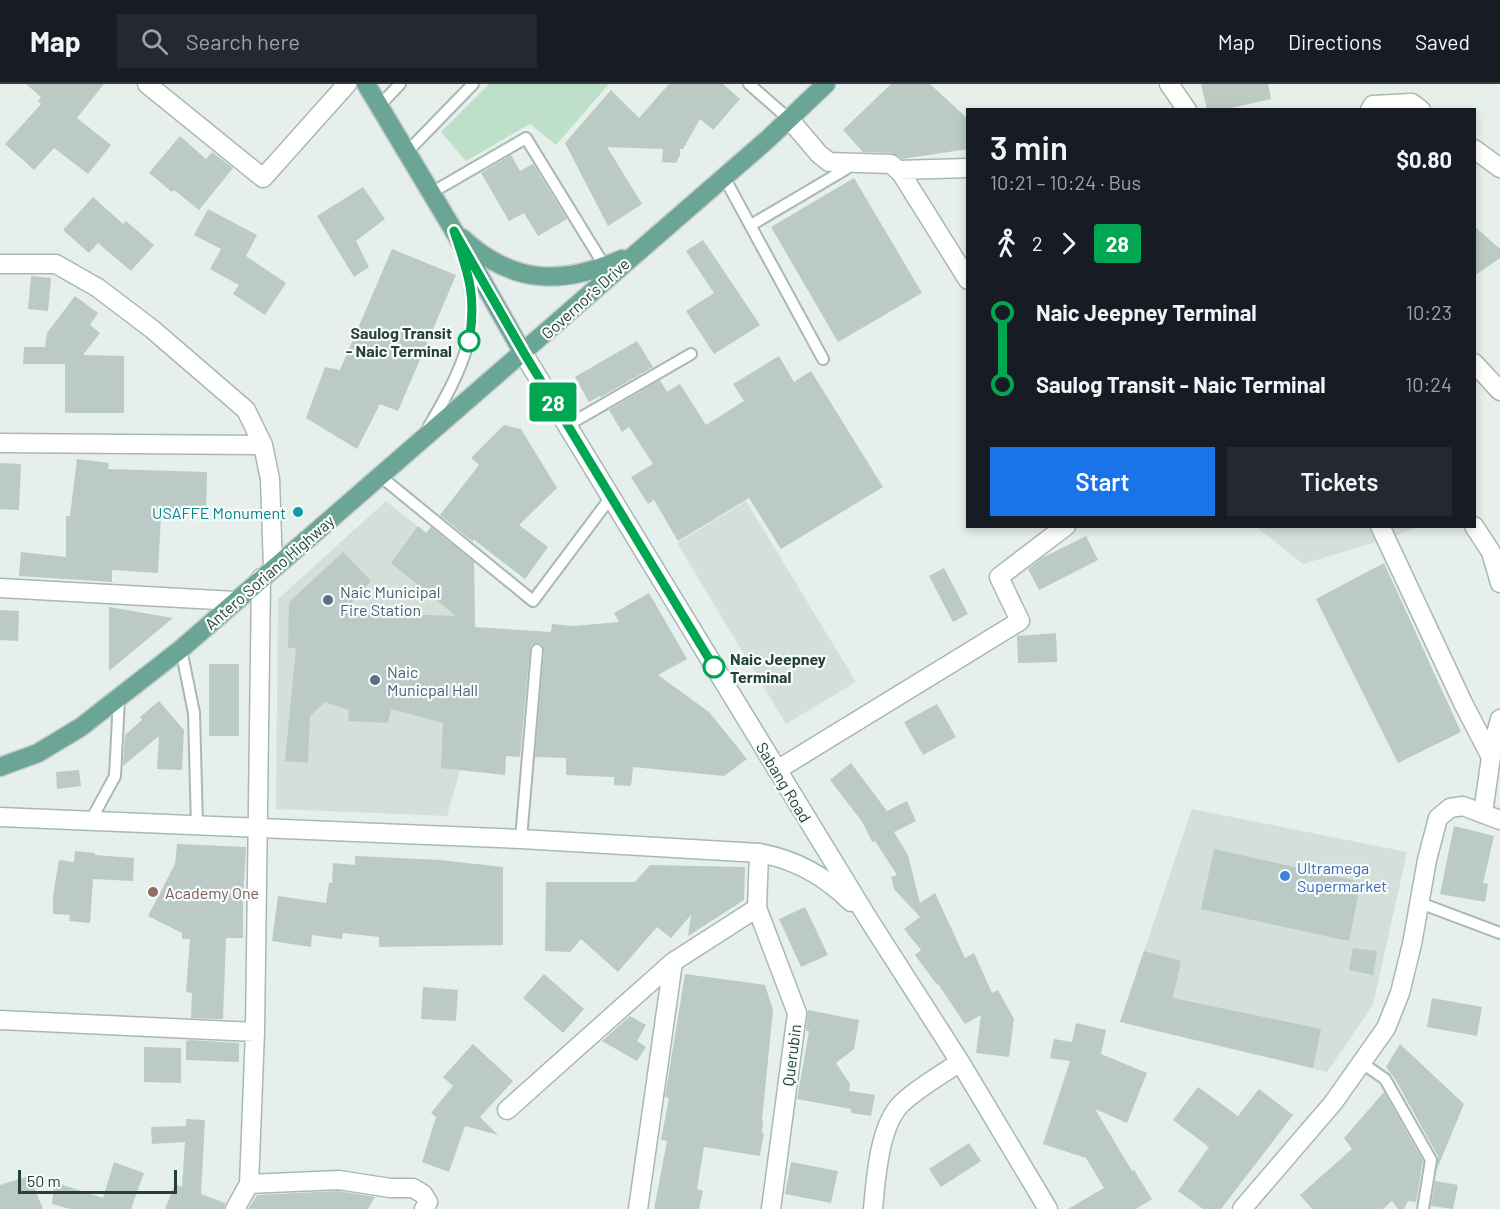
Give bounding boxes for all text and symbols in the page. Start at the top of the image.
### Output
search box [117,14,537,68]
text: Map [30,24,81,58]
icon: search [138,25,171,58]
text: Search here [186,28,300,54]
text: Map [1218,29,1255,54]
text: Directions [1288,29,1382,54]
text: Saved [1415,29,1470,54]
text: 3 min [990,127,1068,167]
text: $0.80 [1396,146,1452,172]
text: 10:21 – 10:24 · Bus [990,170,1141,194]
icon: walk [990,227,1023,260]
icon: forward [1052,227,1085,260]
text: 2 [1032,231,1043,255]
text: 28 [1106,231,1129,256]
street label: Governor's Drive [537,254,633,342]
text: Naic Jeepney Terminal [1036,299,1257,325]
text: 10:23 [1406,300,1452,324]
place label: Saulog Transit - Naic Terminal [346,323,452,360]
marker: Saulog Transit - Naic Terminal [458,330,480,352]
text: Saulog Transit - Naic Terminal [1036,371,1326,397]
text: 10:24 [1405,372,1452,396]
line badge: 28 [526,382,580,422]
text: 28 [541,390,565,415]
button: Start [990,447,1215,516]
button: Tickets [1227,447,1452,516]
place label: USAFFE Monument [152,503,286,522]
marker: USAFFE Monument [291,505,305,519]
street label: Antero Soriano Highway [200,510,338,633]
place label: Naic Municipal Fire Station [340,582,440,619]
marker: Naic Municipal Fire Station [321,593,335,607]
place label: Naic Jeepney Terminal [730,649,826,686]
marker: Naic Jeepney Terminal [703,656,725,678]
place label: Naic Municpal Hall [387,662,478,699]
marker: Naic Municpal Hall [368,673,382,687]
street label: Sabang Road [753,738,815,826]
place label: Ultramega Supermarket [1297,858,1387,895]
marker: Ultramega Supermarket [1278,869,1292,883]
place label: Academy One [165,883,259,902]
marker: Academy One [146,885,160,899]
street label: Querubin [778,1023,804,1087]
scale bar [18,1167,177,1194]
text: 50 m [27,1171,61,1190]

